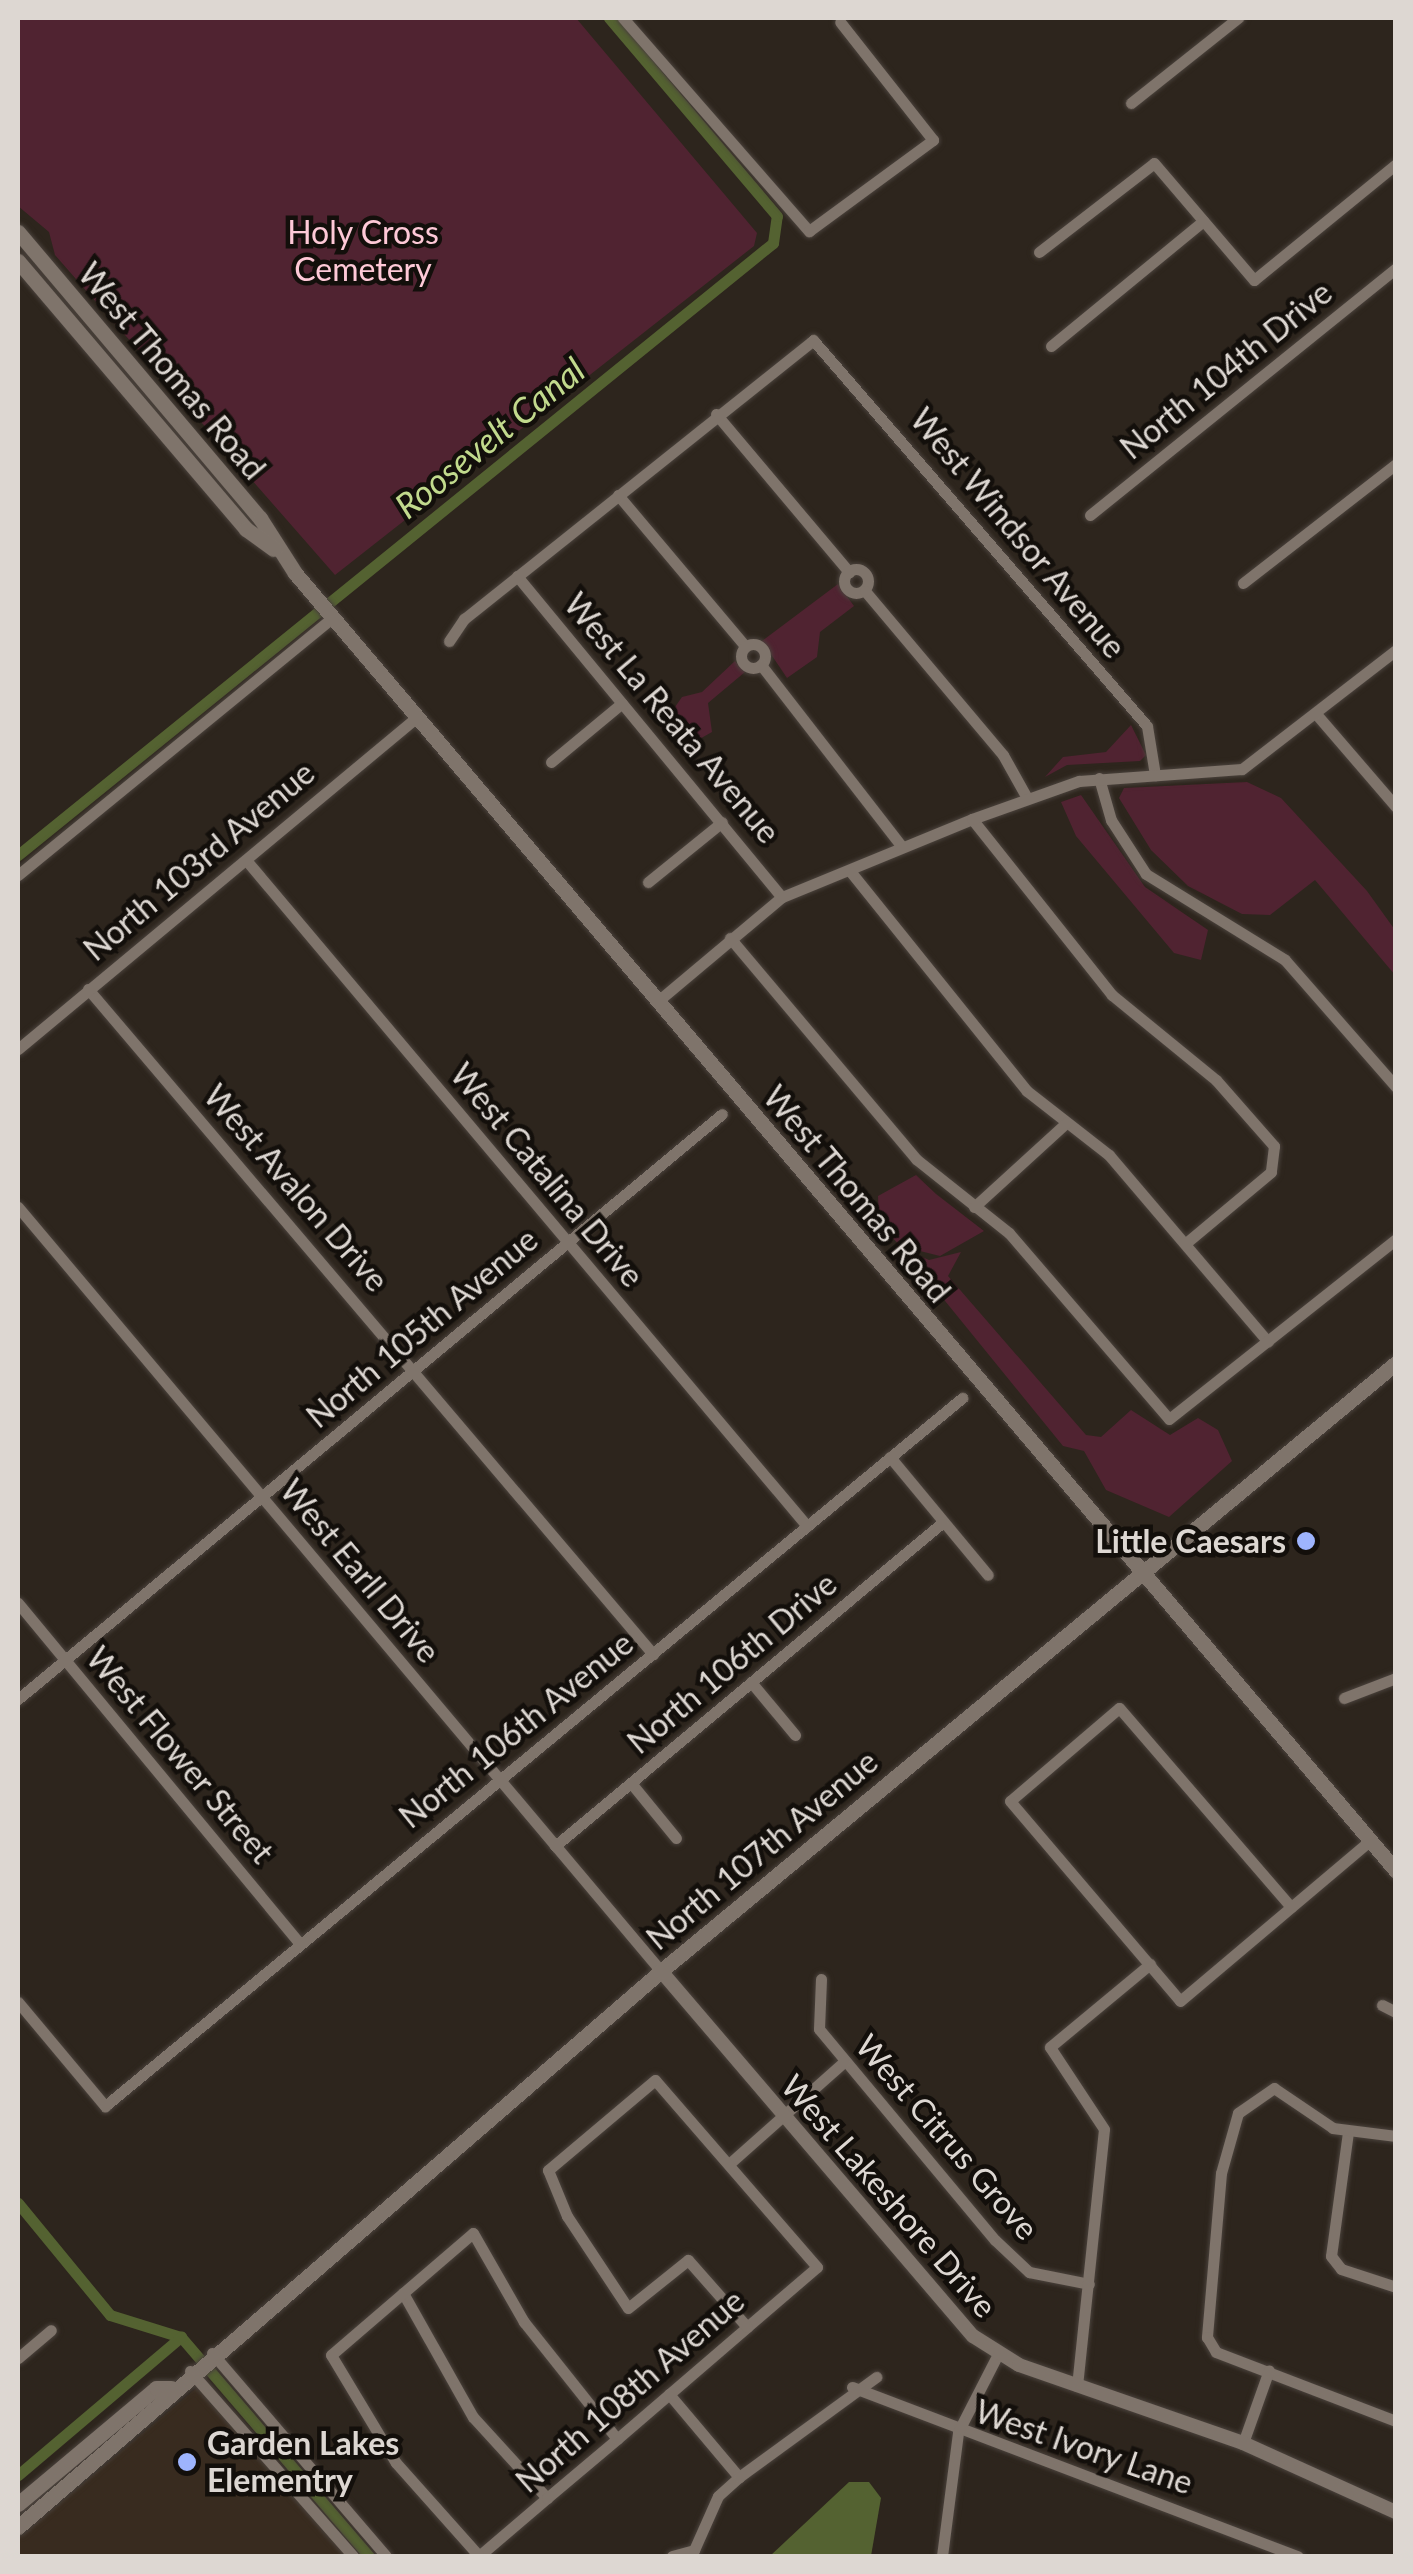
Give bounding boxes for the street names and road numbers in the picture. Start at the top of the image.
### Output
street label: West Thomas Road [70,255,274,487]
street label: North 104th Drive [1113,273,1339,467]
street label: West Windsor Avenue [902,400,1134,666]
street label: West La Reata Avenue [556,585,788,851]
street label: North 103rd Avenue [76,753,322,969]
street label: West Catalina Drive [442,1056,652,1294]
street label: West Avalon Drive [195,1076,397,1300]
street label: West Thomas Road [755,1078,959,1310]
street label: North 105th Avenue [298,1220,546,1436]
street label: West Earll Drive [272,1472,448,1670]
street label: North 106th Drive [620,1564,844,1762]
street label: North 106th Avenue [391,1624,641,1836]
street label: West Flower Street [78,1639,282,1871]
street label: North 107th Avenue [638,1742,886,1958]
street label: West Citrus Grove [848,2027,1046,2247]
street label: West Lakeshore Drive [773,2067,1005,2325]
street label: North 108th Avenue [508,2281,752,2501]
street label: West Ivory Lane [970,2392,1198,2502]

